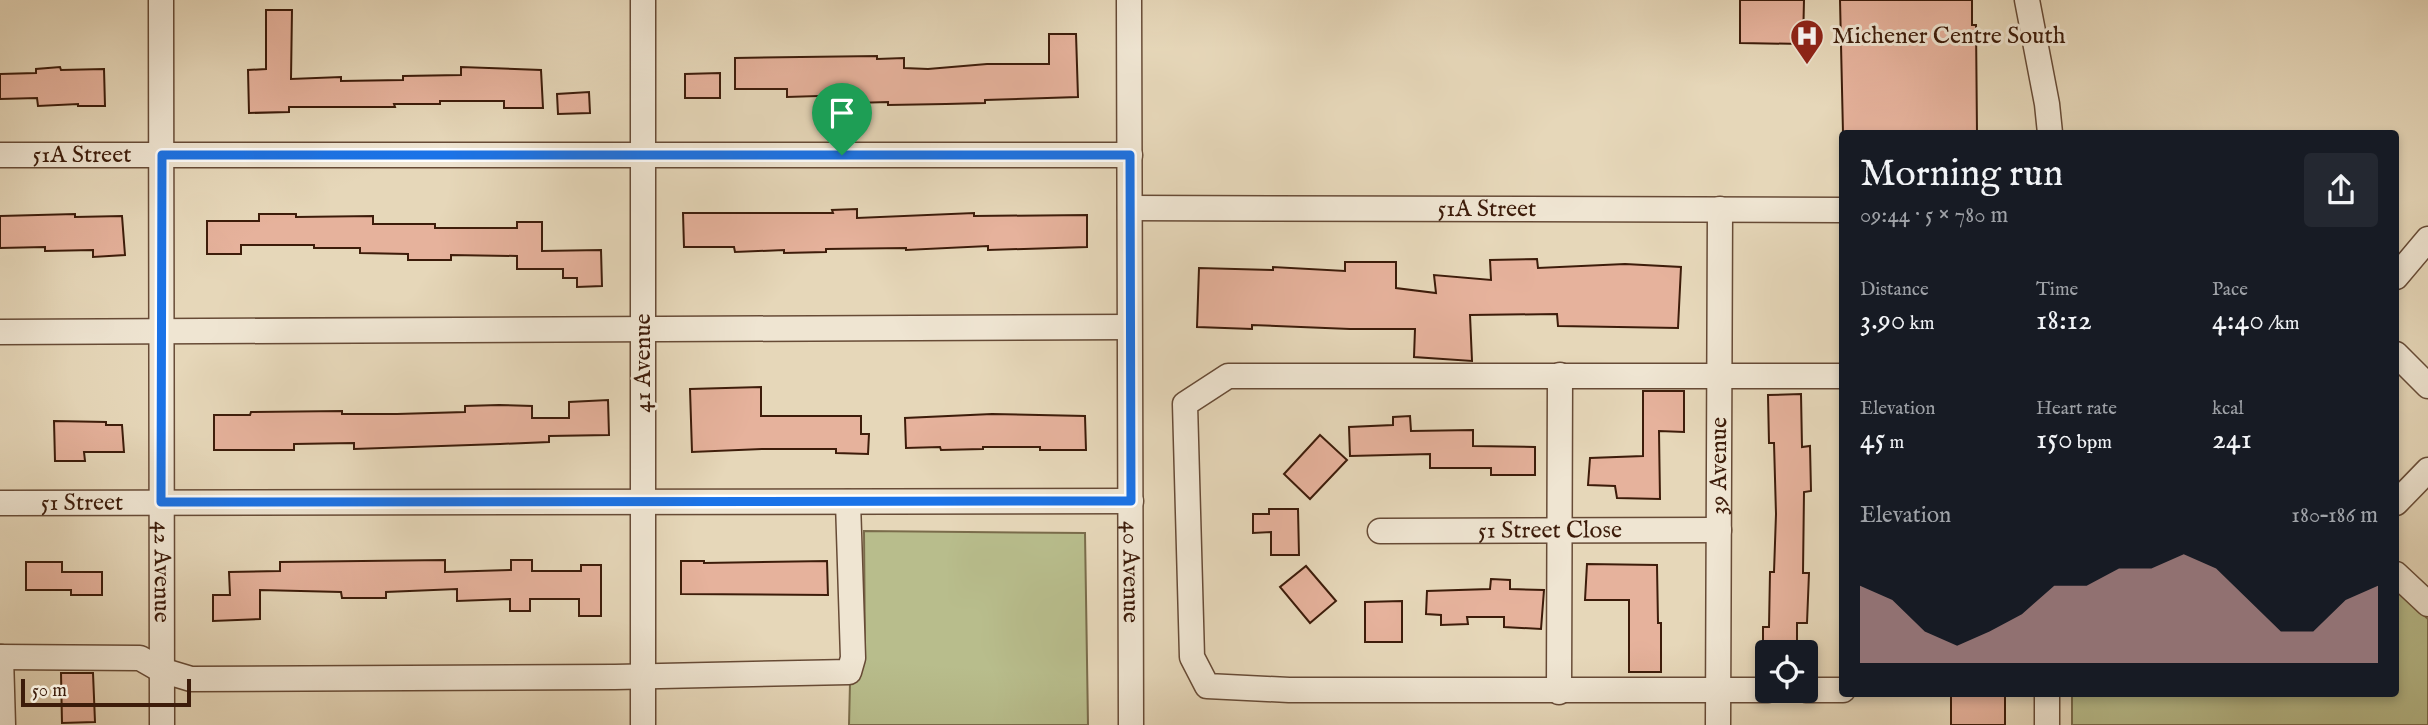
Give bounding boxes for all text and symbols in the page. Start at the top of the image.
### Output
hospital icon: Michener Centre South [1788,17,1826,66]
place label: Michener Centre South [1832,21,2066,52]
pin [812,83,872,155]
icon: arrive [823,94,861,132]
street label: 51A Street [33,140,131,171]
text: Morning run [1860,151,2063,199]
button: share [2304,153,2378,227]
street label: 51A Street [1438,193,1536,225]
text: 09:44 · 5 × 780 m [1860,201,2008,230]
text: Distance [1860,278,1929,302]
text: Time [2036,278,2078,302]
text: Pace [2212,278,2248,302]
text: 3.90 [1860,302,1905,340]
text: 18:12 [2036,302,2092,340]
text: 4:40 [2212,302,2264,340]
text: km [1905,312,1934,336]
text: /km [2264,312,2300,336]
street label: 41 Avenue [628,313,659,413]
text: Elevation [1860,397,1935,421]
text: Heart rate [2036,397,2117,421]
text: kcal [2212,397,2244,421]
street label: 39 Avenue [1703,417,1735,515]
text: 45 [1860,421,1885,459]
text: 150 [2036,421,2073,459]
text: 241 [2212,421,2252,459]
text: m [1885,431,1904,455]
text: bpm [2073,431,2112,455]
street label: 51 Street [41,487,123,518]
text: Elevation [1860,501,1951,530]
text: 180–186 m [2291,501,2378,530]
street label: 51 Street Close [1478,515,1622,546]
street label: 42 Avenue [146,521,177,623]
street label: 40 Avenue [1115,521,1146,623]
map controls [1755,640,1818,703]
button: locate [1755,640,1818,703]
scale bar [21,676,191,708]
text: 50 m [32,679,67,703]

